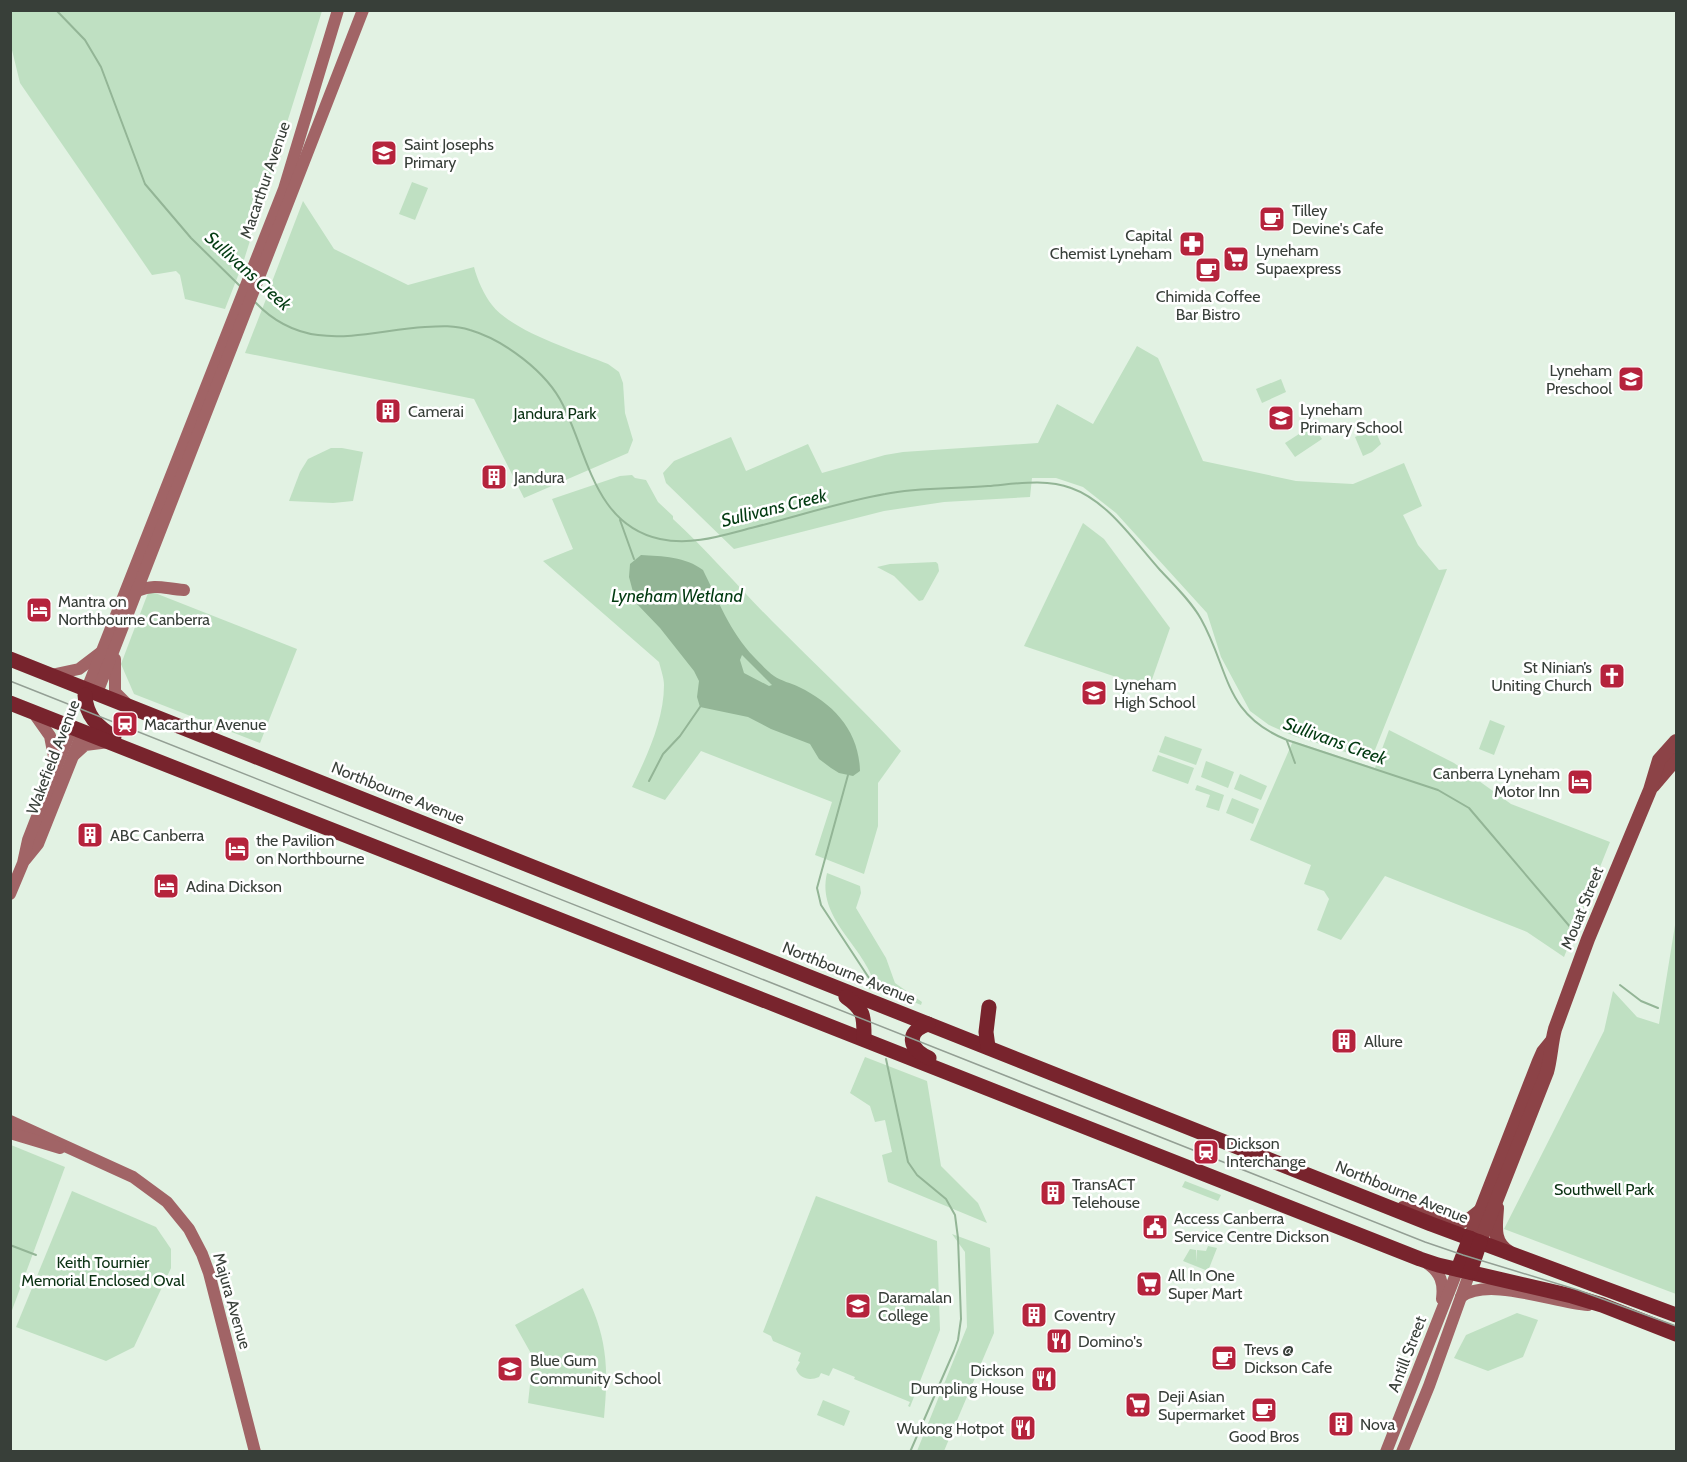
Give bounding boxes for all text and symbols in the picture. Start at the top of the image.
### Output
street label: Macarthur Avenue [236,119,294,241]
place label: Saint Josephs Primary [404,135,494,172]
school or university icon: Saint Josephs Primary [369,138,399,168]
place label: Tilley Devine's Cafe [1292,201,1383,238]
cafe icon: Tilley Devine's Cafe [1257,204,1287,234]
place label: Capital Chemist Lyneham [1050,226,1172,263]
water label: Sullivans Creek [201,227,296,316]
pharmacy icon: Capital Chemist Lyneham [1177,229,1207,259]
place label: Lyneham Supaexpress [1256,241,1341,278]
supermarket icon: Lyneham Supaexpress [1221,244,1251,274]
cafe icon: Chimida Coffee Bar Bistro [1193,255,1223,285]
place label: Chimida Coffee Bar Bistro [1156,287,1260,324]
place label: Lyneham Preschool [1546,361,1612,398]
school or university icon: Lyneham Preschool [1616,364,1646,394]
building icon: Camerai [373,396,403,426]
place label: Lyneham Primary School [1300,400,1403,437]
place label: Camerai [408,402,464,421]
school or university icon: Lyneham Primary School [1266,403,1296,433]
park label: Jandura Park [513,404,597,423]
building icon: Jandura [479,462,509,492]
place label: Jandura [513,468,565,487]
water label: Sullivans Creek [719,484,830,532]
water label: Lyneham Wetland [611,585,743,607]
place label: Mantra on Northbourne Canberra [58,592,210,629]
hotel icon: Mantra on Northbourne Canberra [24,595,54,625]
place label: St Ninian’s Uniting Church [1491,658,1592,695]
church icon: St Ninian’s Uniting Church [1597,661,1627,691]
place label: Lyneham High School [1114,675,1196,712]
school or university icon: Lyneham High School [1079,678,1109,708]
street label: Wakefield Avenue [22,697,84,817]
station icon: Macarthur Avenue [110,709,140,739]
water label: Sullivans Creek [1281,712,1391,770]
place label: Macarthur Avenue [144,715,266,734]
street label: Northbourne Avenue [329,758,467,828]
place label: Canberra Lyneham Motor Inn [1433,764,1560,801]
hotel icon: Canberra Lyneham Motor Inn [1565,767,1595,797]
building icon: ABC Canberra [75,820,105,850]
place label: ABC Canberra [110,826,204,845]
place label: the Pavilion on Northbourne [256,831,365,868]
hotel icon: the Pavilion on Northbourne [222,834,252,864]
street label: Mouat Street [1557,863,1607,952]
hotel icon: Adina Dickson [151,871,181,901]
place label: Adina Dickson [186,877,282,896]
street label: Northbourne Avenue [780,938,918,1008]
building icon: Allure [1329,1026,1359,1056]
place label: Allure [1364,1032,1403,1051]
place label: Dickson Interchange [1226,1134,1306,1171]
station icon: Dickson Interchange [1191,1137,1221,1167]
street label: Northbourne Avenue [1333,1157,1471,1227]
place label: TransACT Telehouse [1072,1175,1140,1212]
building icon: TransACT Telehouse [1038,1178,1068,1208]
park label: Southwell Park [1554,1180,1655,1199]
place label: Access Canberra Service Centre Dickson [1174,1209,1329,1246]
public building icon: Access Canberra Service Centre Dickson [1140,1212,1170,1242]
street label: Majura Avenue [209,1251,255,1351]
park label: Keith Tournier Memorial Enclosed Oval [21,1253,185,1290]
place label: All In One Super Mart [1168,1266,1243,1303]
supermarket icon: All In One Super Mart [1134,1269,1164,1299]
place label: Daramalan College [878,1288,952,1325]
school or university icon: Daramalan College [843,1291,873,1321]
building icon: Coventry [1019,1300,1049,1330]
place label: Coventry [1054,1306,1116,1325]
street label: Antill Street [1384,1313,1430,1395]
restaurant icon: Domino's [1044,1326,1074,1356]
place label: Domino's [1078,1332,1143,1351]
place label: Trevs @ Dickson Cafe [1244,1340,1332,1377]
cafe icon: Trevs @ Dickson Cafe [1209,1343,1239,1373]
place label: Blue Gum Community School [530,1351,661,1388]
school or university icon: Blue Gum Community School [495,1354,525,1384]
place label: Dickson Dumpling House [910,1361,1024,1398]
restaurant icon: Dickson Dumpling House [1029,1364,1059,1394]
place label: Deji Asian Supermarket [1158,1387,1246,1424]
supermarket icon: Deji Asian Supermarket [1123,1390,1153,1420]
cafe icon: Good Bros [1249,1395,1279,1425]
building icon: Nova [1326,1409,1356,1439]
restaurant icon: Wukong Hotpot [1008,1413,1038,1443]
place label: Nova [1360,1415,1395,1434]
place label: Wukong Hotpot [897,1419,1005,1438]
place label: Good Bros [1229,1427,1300,1446]

